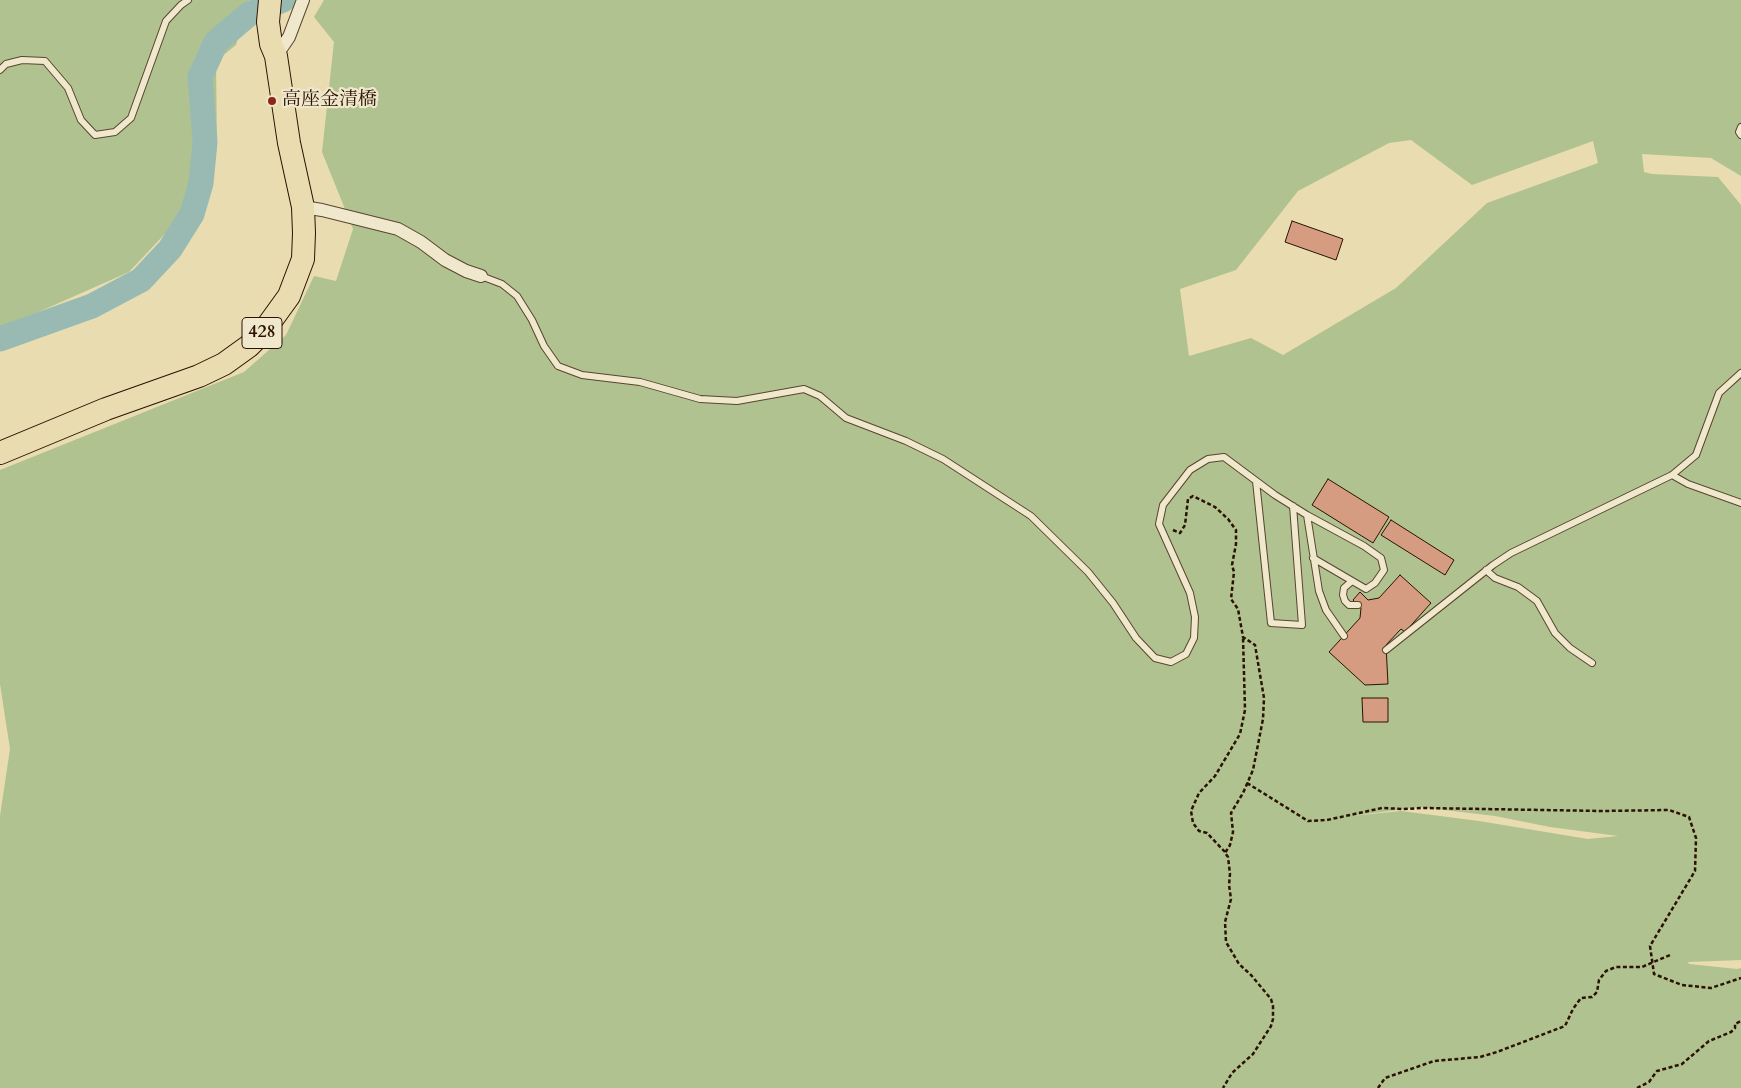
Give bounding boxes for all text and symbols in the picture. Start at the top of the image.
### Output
place label: 高座金清橋 [282,90,377,112]
marker: 高座金清橋 [266,95,278,107]
road number: 428 [242,317,282,348]

